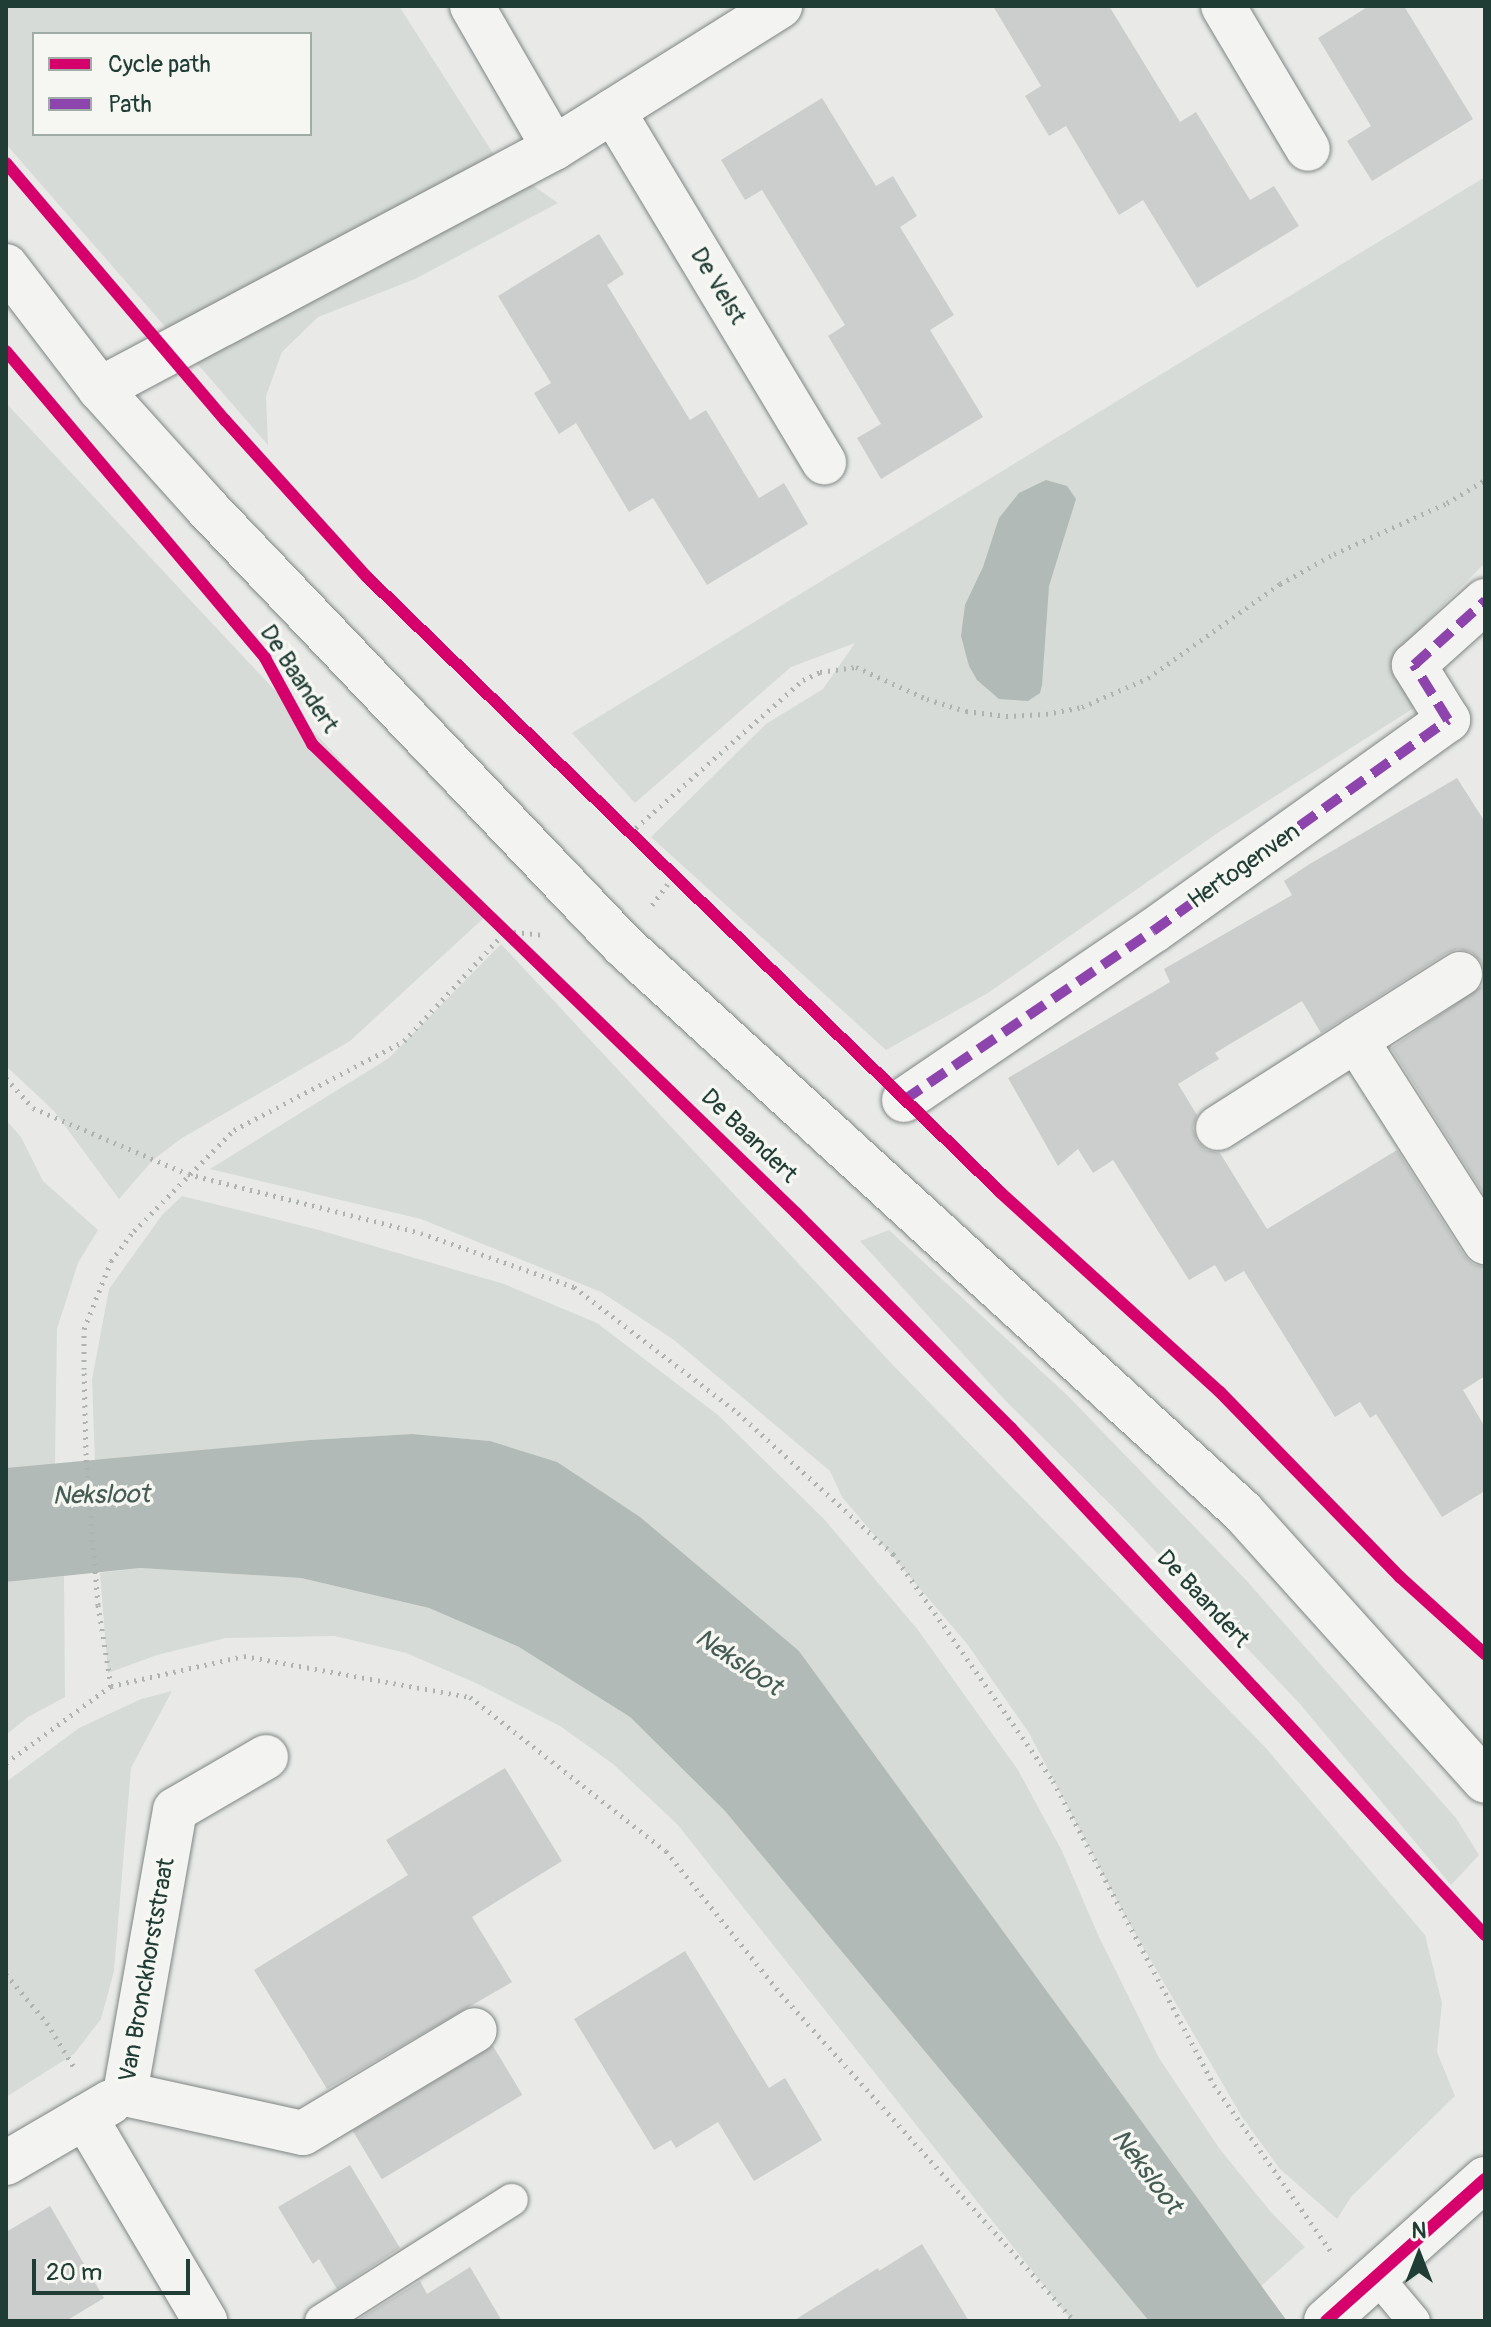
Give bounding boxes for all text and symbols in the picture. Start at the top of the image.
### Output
legend [32,32,312,136]
text: Cycle path [108,50,211,79]
text: Path [108,90,152,119]
street label: De Velst [684,242,752,330]
street label: De Baandert [253,620,345,738]
street label: Hertogenven [1183,817,1305,915]
street label: De Baandert [695,1083,803,1189]
water label: Neksloot [52,1480,150,1512]
street label: De Baandert [1151,1544,1255,1654]
water label: Neksloot [689,1623,787,1703]
street label: Van Bronckhorststraat [113,1856,181,2084]
water label: Neksloot [1104,2124,1188,2220]
north arrow [1379,2215,1459,2295]
text: N [1412,2217,1426,2245]
scale bar [36,2243,194,2293]
text: 20 m [46,2258,102,2287]

